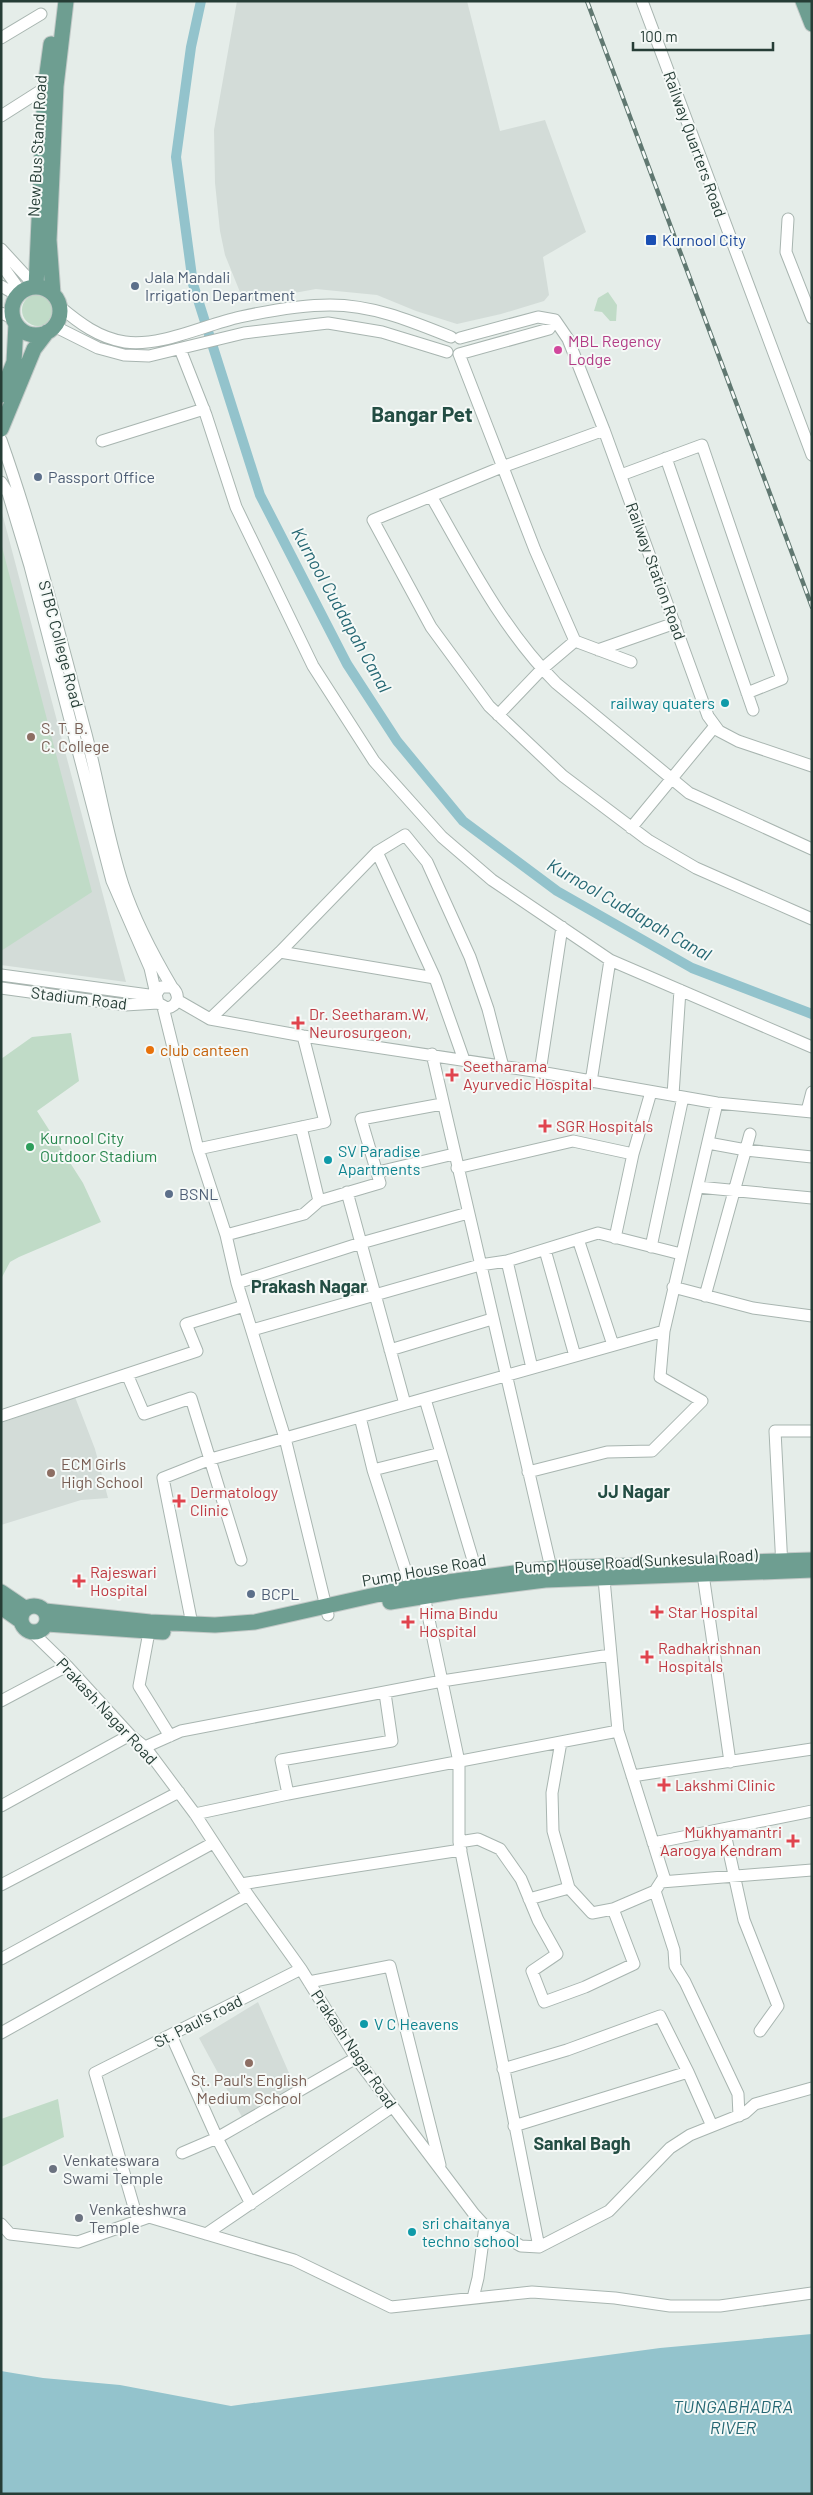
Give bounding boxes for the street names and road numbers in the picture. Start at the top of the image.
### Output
street label: Railway Quarters Road [660,68,731,219]
street label: New Bus Stand Road [23,74,50,218]
street label: Railway Station Road [623,500,690,642]
street label: STBC College Road [35,578,88,710]
street label: Stadium Road [30,982,128,1013]
street label: Pump House Road(Sunkesula Road) [514,1545,759,1576]
street label: Pump House Road [360,1549,488,1590]
street label: Prakash Nagar Road [53,1653,162,1768]
street label: Prakash Nagar Road [308,1986,401,2112]
street label: St. Paul's road [150,1990,245,2051]

